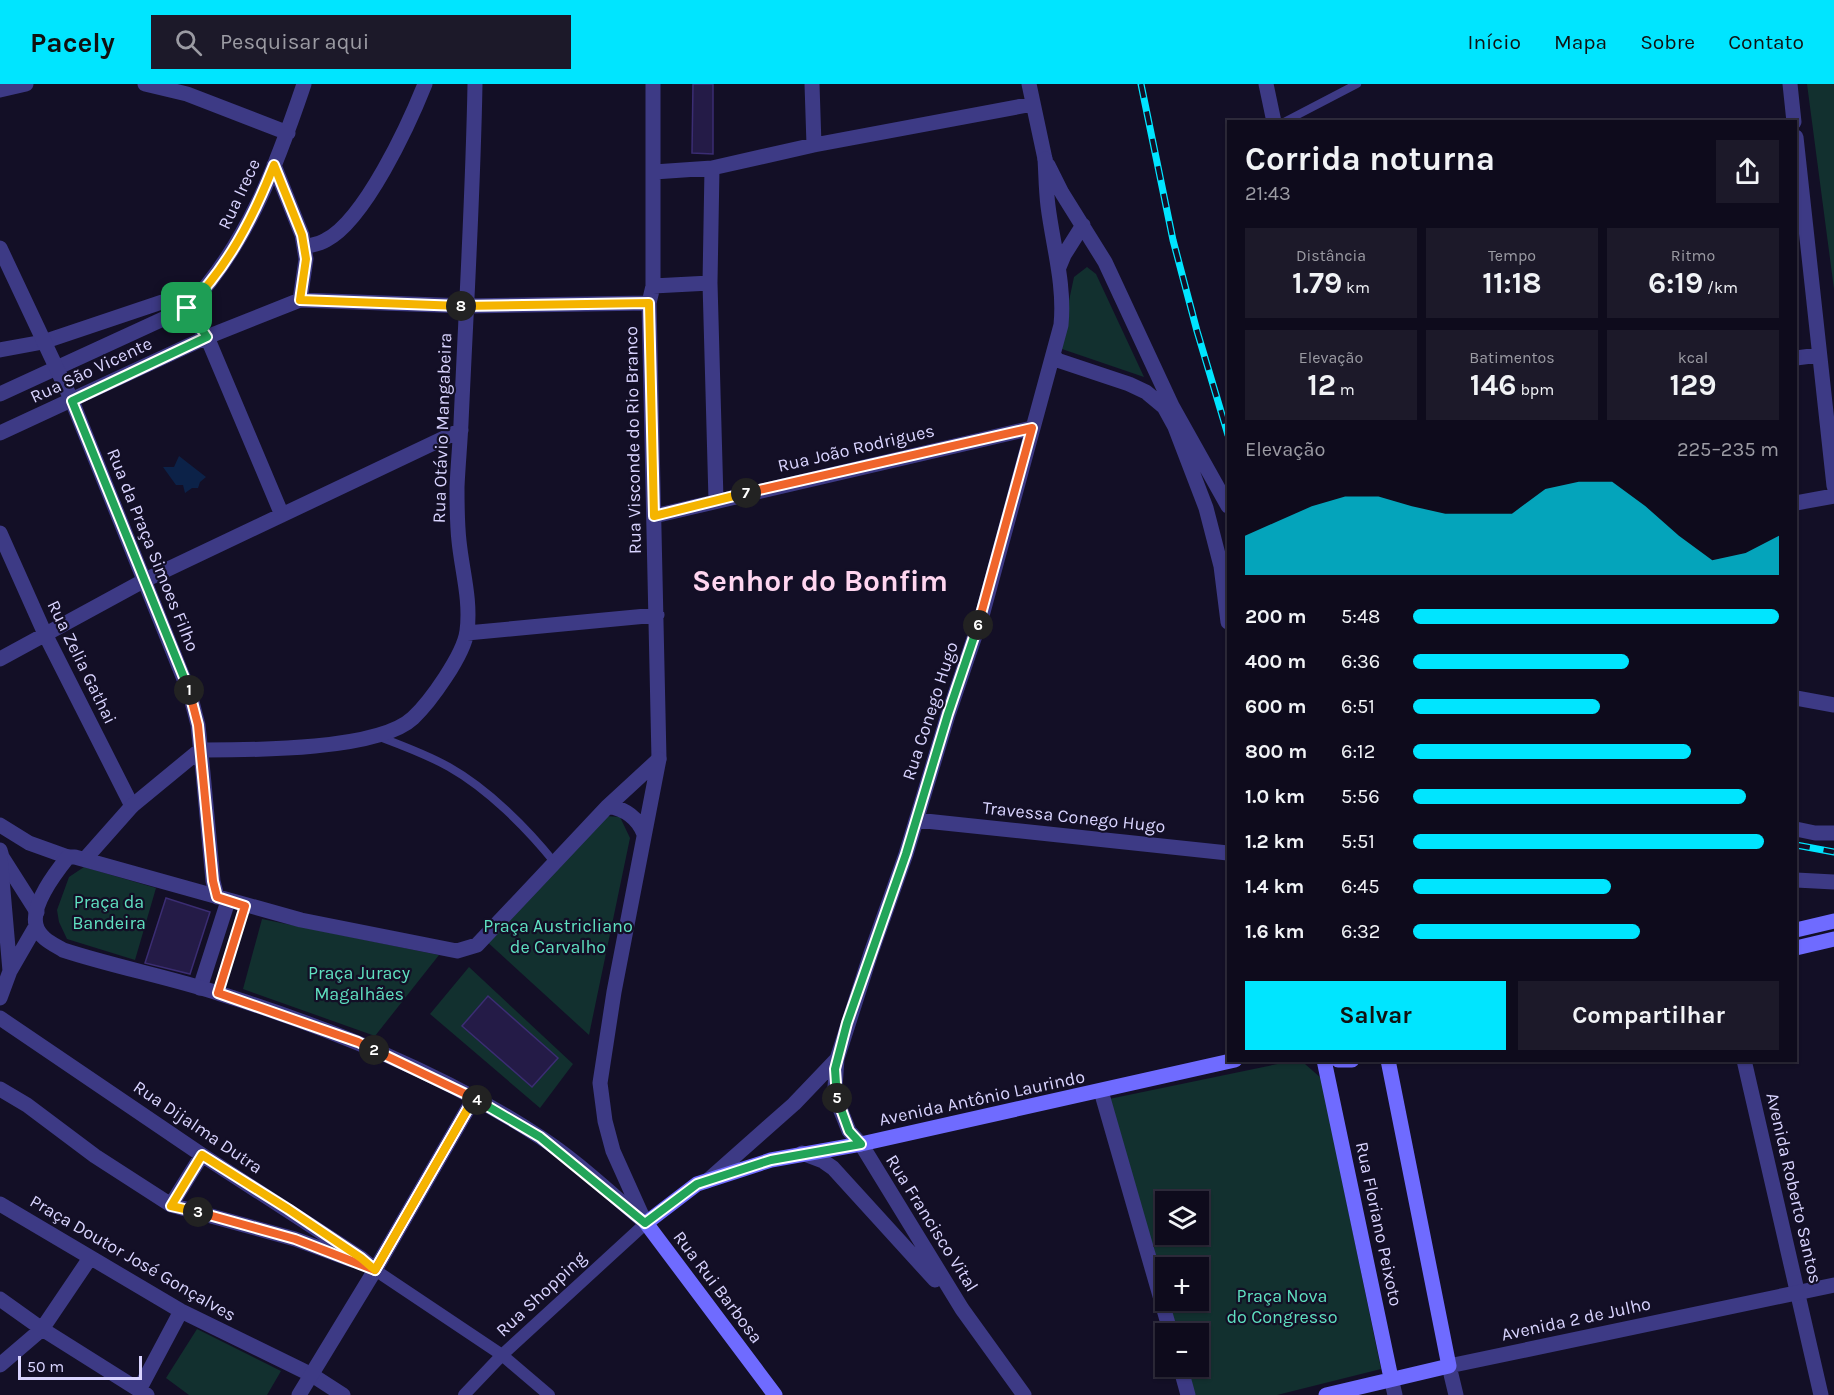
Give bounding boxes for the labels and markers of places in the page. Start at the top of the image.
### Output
pin [161,282,212,333]
pin: 8 [446,291,476,321]
pin: 7 [731,478,761,508]
pin: 6 [963,610,993,640]
pin: 1 [174,675,204,705]
pin: 2 [359,1035,389,1065]
pin: 5 [822,1083,852,1113]
pin: 4 [462,1085,492,1115]
pin: 3 [183,1197,213,1227]

